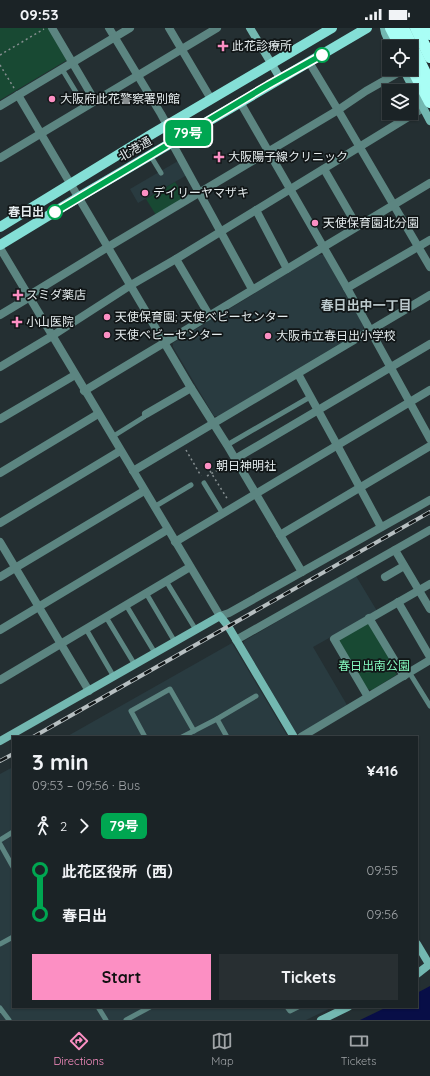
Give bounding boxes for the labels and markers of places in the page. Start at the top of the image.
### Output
place label: 此花診療所 [232,38,292,53]
marker: 此花診療所 [217,40,229,52]
unlabelled marker [314,47,330,63]
place label: 大阪府此花警察署別館 [60,91,180,106]
marker: 大阪府此花警察署別館 [47,94,57,104]
place label: 大阪陽子線クリニック [228,149,348,164]
marker: 大阪陽子線クリニック [213,151,225,163]
place label: デイリーヤマザキ [153,185,249,200]
marker: デイリーヤマザキ [140,188,150,198]
place label: 春日出 [8,204,44,219]
marker: 春日出 [47,204,63,220]
place label: 天使保育園北分園 [323,215,419,230]
marker: 天使保育園北分園 [310,218,320,228]
place label: スミダ薬店 [26,287,86,302]
marker: スミダ薬店 [13,290,23,300]
place label: 天使保育園; 天使ベビーセンター [115,309,289,324]
marker: 天使保育園; 天使ベビーセンター [102,312,112,322]
place label: 小山医院 [26,314,74,329]
marker: 小山医院 [11,316,23,328]
place label: 天使ベビーセンター [115,327,223,342]
place label: 大阪市立春日出小学校 [276,328,396,343]
marker: 天使ベビーセンター [102,330,112,340]
marker: 大阪市立春日出小学校 [263,331,273,341]
place label: 朝日神明社 [216,458,276,473]
marker: 朝日神明社 [203,461,213,471]

